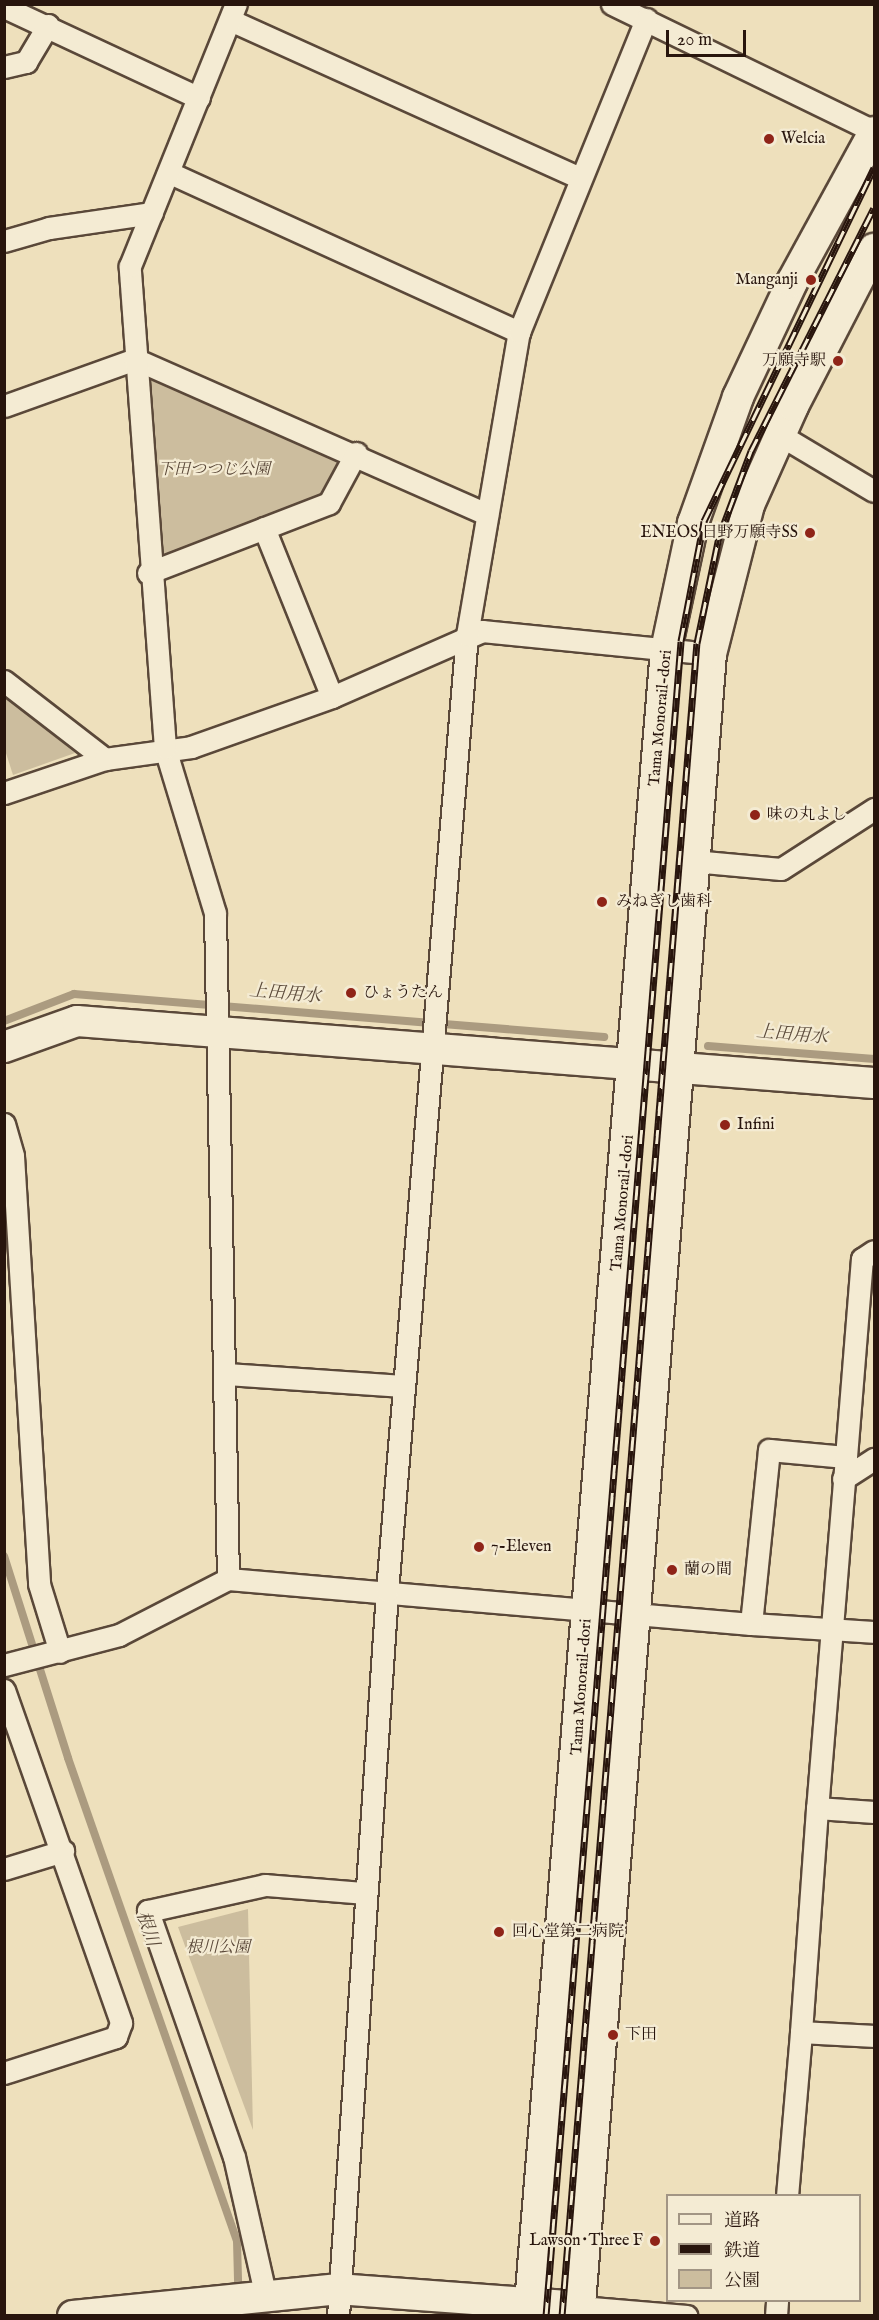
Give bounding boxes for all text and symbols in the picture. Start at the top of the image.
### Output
scale bar [669,18,748,56]
text: 20 m [677,29,712,52]
place label: Welcia [781,129,825,149]
marker: Welcia [762,132,776,146]
place label: Manganji [735,270,798,290]
marker: Manganji [802,271,820,289]
place label: 万願寺駅 [762,351,826,371]
marker: 万願寺駅 [831,354,845,368]
park label: 下田つつじ公園 [158,460,270,480]
place label: ENEOS 日野万願寺SS [641,523,798,543]
marker: ENEOS 日野万願寺SS [803,526,817,540]
street label: Tama Monorail-dori [645,649,677,787]
place label: 味の丸よし [767,805,847,825]
marker: 味の丸よし [748,808,762,822]
place label: みねぎし歯科 [616,892,712,912]
marker: みねぎし歯科 [593,893,611,911]
water label: 上田用水 [248,981,322,1009]
place label: ひょうたん [363,983,443,1003]
marker: ひょうたん [344,986,358,1000]
water label: 上田用水 [755,1022,829,1050]
place label: Infini [737,1115,775,1135]
marker: Infini [718,1118,732,1132]
street label: Tama Monorail-dori [607,1134,639,1272]
place label: 7-Eleven [491,1537,552,1557]
marker: 7-Eleven [472,1540,486,1554]
place label: 蘭の間 [684,1560,732,1580]
marker: 蘭の間 [665,1563,679,1577]
street label: Tama Monorail-dori [568,1618,596,1756]
water label: 根川 [130,1908,162,1950]
place label: 回心堂第二病院 [512,1922,624,1942]
marker: 回心堂第二病院 [490,1923,508,1941]
park label: 根川公園 [186,1938,250,1958]
place label: 下田 [625,2025,657,2045]
marker: 下田 [606,2028,620,2042]
legend [666,2194,861,2302]
text: 道路 [724,2210,760,2233]
place label: Lawson･Three F [529,2231,643,2251]
marker: Lawson･Three F [648,2234,662,2248]
text: 鉄道 [724,2240,760,2263]
text: 公園 [724,2270,760,2293]

